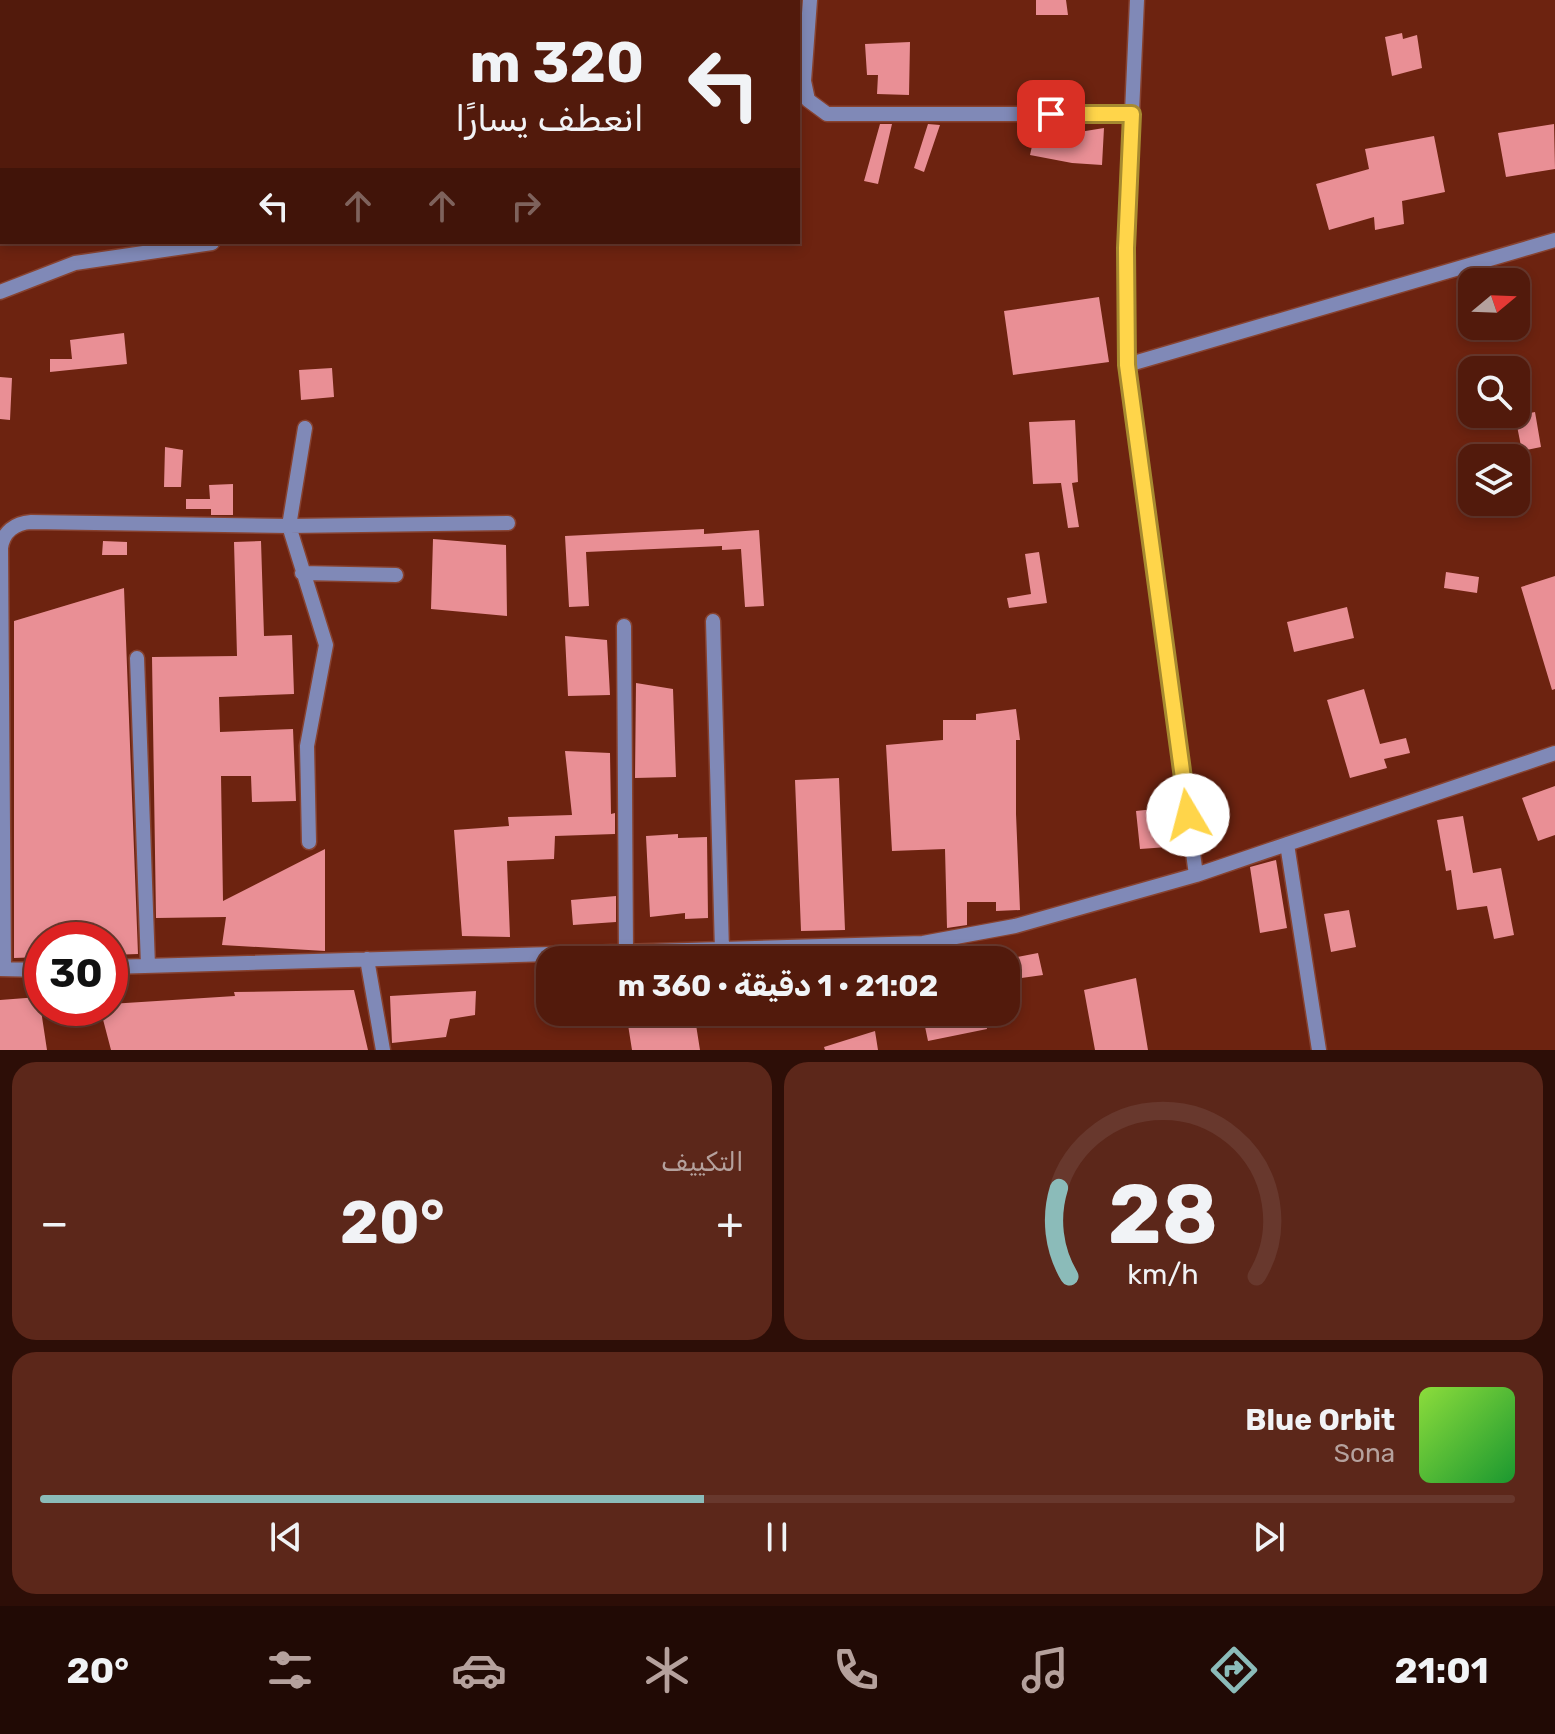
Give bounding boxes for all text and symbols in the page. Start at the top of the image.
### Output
text: 320 m [469,30,644,96]
icon: left [672,32,776,136]
pin [1017,80,1085,148]
icon: arrive [1029,92,1073,136]
text: انعطف يسارًا [455,97,644,140]
icon: left [252,184,296,228]
icon: ahead [336,184,380,228]
icon: ahead [420,184,464,228]
icon: right [504,184,548,228]
north arrow [1458,268,1530,340]
map controls [1458,268,1530,516]
button: search [1458,356,1530,428]
button: layers [1458,444,1530,516]
position arrow [1146,773,1230,857]
speed limit sign: 30 [24,922,128,1026]
text: 21:02 · 1 دقيقة · 360 m [618,968,938,1004]
text: التكييف [661,1147,744,1178]
text: 28 [1108,1165,1218,1264]
text: 20° [340,1187,445,1258]
text: − [40,1197,69,1249]
text: + [716,1197,744,1249]
text: km/h [1128,1257,1199,1291]
text: Blue Orbit [1245,1402,1395,1438]
text: Sona [1334,1438,1395,1469]
icon: previous [264,1515,308,1559]
icon: pause [755,1515,799,1559]
icon: next [1247,1515,1291,1559]
icon: filters [262,1642,318,1698]
icon: car [451,1642,507,1698]
icon: climate [639,1642,695,1698]
icon: phone [828,1642,884,1698]
icon: music [1017,1642,1073,1698]
icon: directions [1206,1642,1262,1698]
text: 20° [66,1649,129,1692]
text: 21:01 [1394,1649,1489,1692]

